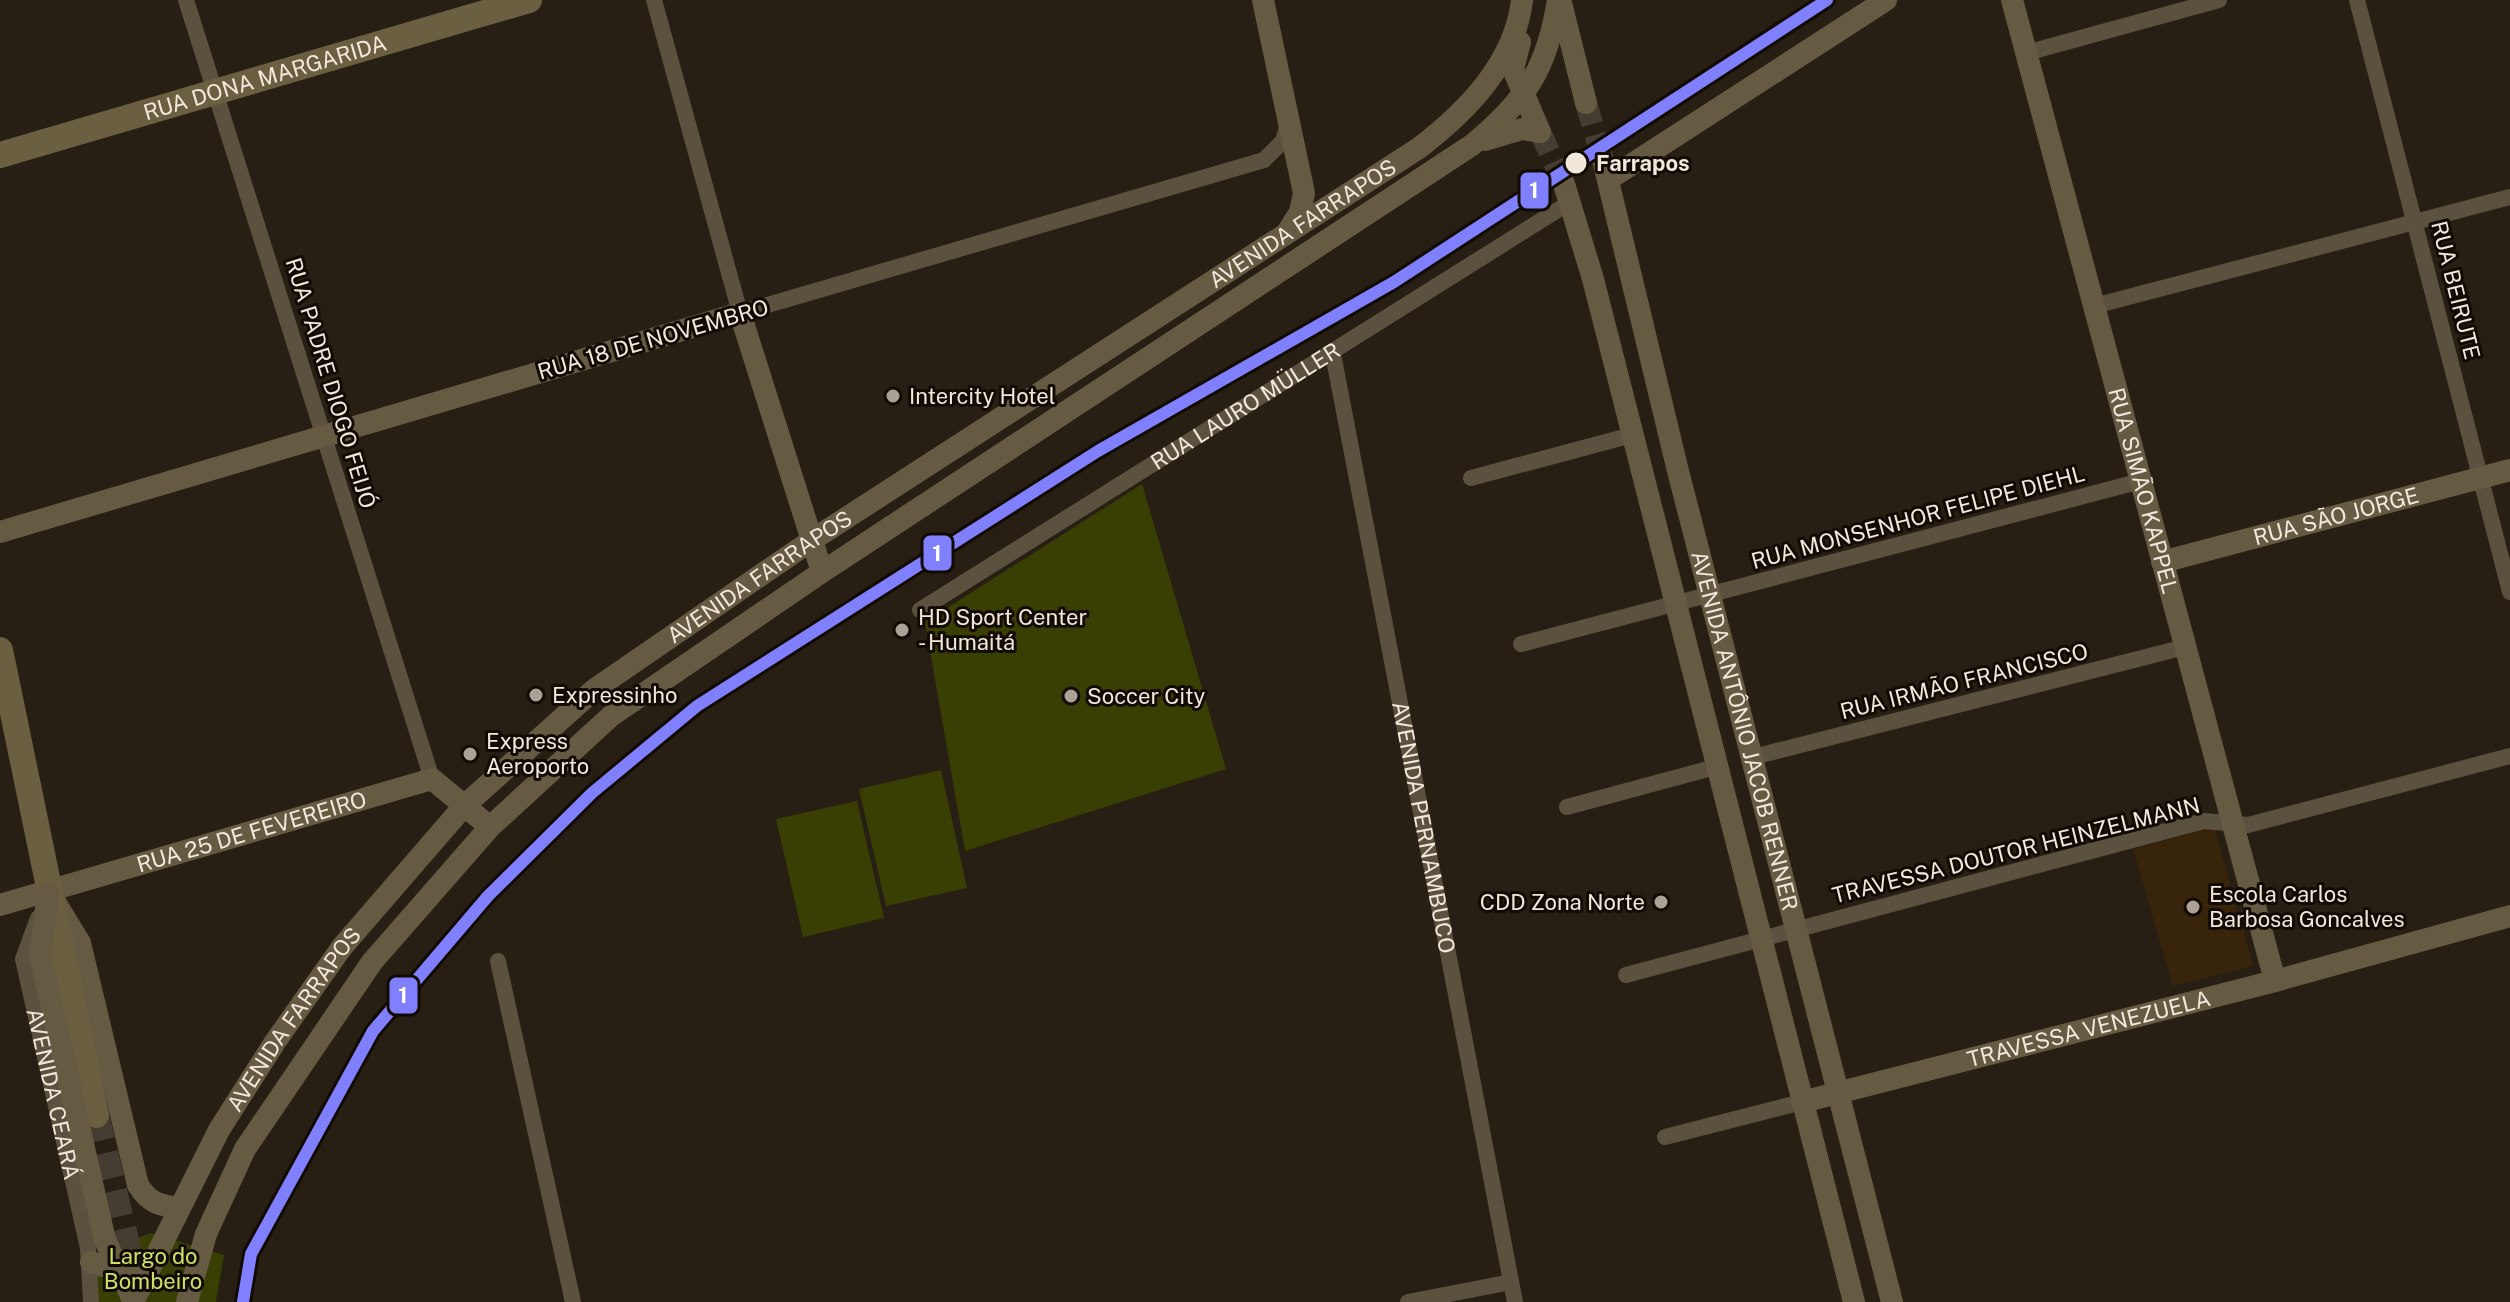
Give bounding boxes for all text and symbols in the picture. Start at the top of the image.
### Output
street label: RUA DONA MARGARIDA [140,29,389,125]
marker: Farrapos [1563,150,1589,176]
place label: Farrapos [1596,150,1690,176]
street label: AVENIDA FARRAPOS [1204,153,1401,293]
line badge: 1 [1519,171,1550,210]
text: 1 [1529,177,1539,203]
street label: RUA BEIRUTE [2426,218,2486,362]
street label: RUA PADRE DIOGO FEIJÓ [280,254,382,511]
street label: RUA 18 DE NOVEMBRO [535,294,771,384]
street label: RUA LAURO MÜLLER [1146,337,1345,475]
place label: Intercity Hotel [909,383,1055,409]
street label: RUA SIMÃO KAPPEL [2103,385,2184,597]
marker: Intercity Hotel [884,387,902,405]
street label: RUA MONSENHOR FELIPE DIEHL [1748,460,2088,574]
street label: RUA SÃO JORGE [2250,482,2422,550]
street label: AVENIDA FARRAPOS [662,505,857,649]
line badge: 1 [922,534,953,572]
text: 1 [932,540,942,566]
street label: AVENIDA ANTÔNIO JACOB RENNER [1686,548,1804,913]
place label: HD Sport Center - Humaitá [918,604,1087,655]
marker: HD Sport Center - Humaitá [893,621,911,639]
street label: RUA IRMÃO FRANCISCO [1837,637,2091,724]
place label: Expressinho [552,682,677,708]
place label: Soccer City [1087,683,1206,709]
marker: Expressinho [527,686,545,704]
marker: Soccer City [1062,687,1080,705]
street label: AVENIDA PERNAMBUCO [1387,699,1461,956]
place label: Express Aeroporto [486,728,589,779]
marker: Express Aeroporto [461,745,479,763]
street label: RUA 25 DE FEVEREIRO [134,786,369,877]
street label: TRAVESSA DOUTOR HEINZELMANN [1830,792,2202,908]
place label: Escola Carlos Barbosa Goncalves [2209,881,2405,932]
place label: CDD Zona Norte [1480,889,1645,915]
marker: CDD Zona Norte [1652,893,1670,911]
marker: Escola Carlos Barbosa Goncalves [2184,898,2202,916]
street label: AVENIDA FARRAPOS [221,922,366,1116]
line badge: 1 [388,976,419,1015]
text: 1 [398,982,408,1008]
street label: TRAVESSA VENEZUELA [1964,985,2213,1072]
street label: AVENIDA CEARÁ [21,1006,85,1182]
park label: Largo do Bombeiro [104,1243,202,1294]

